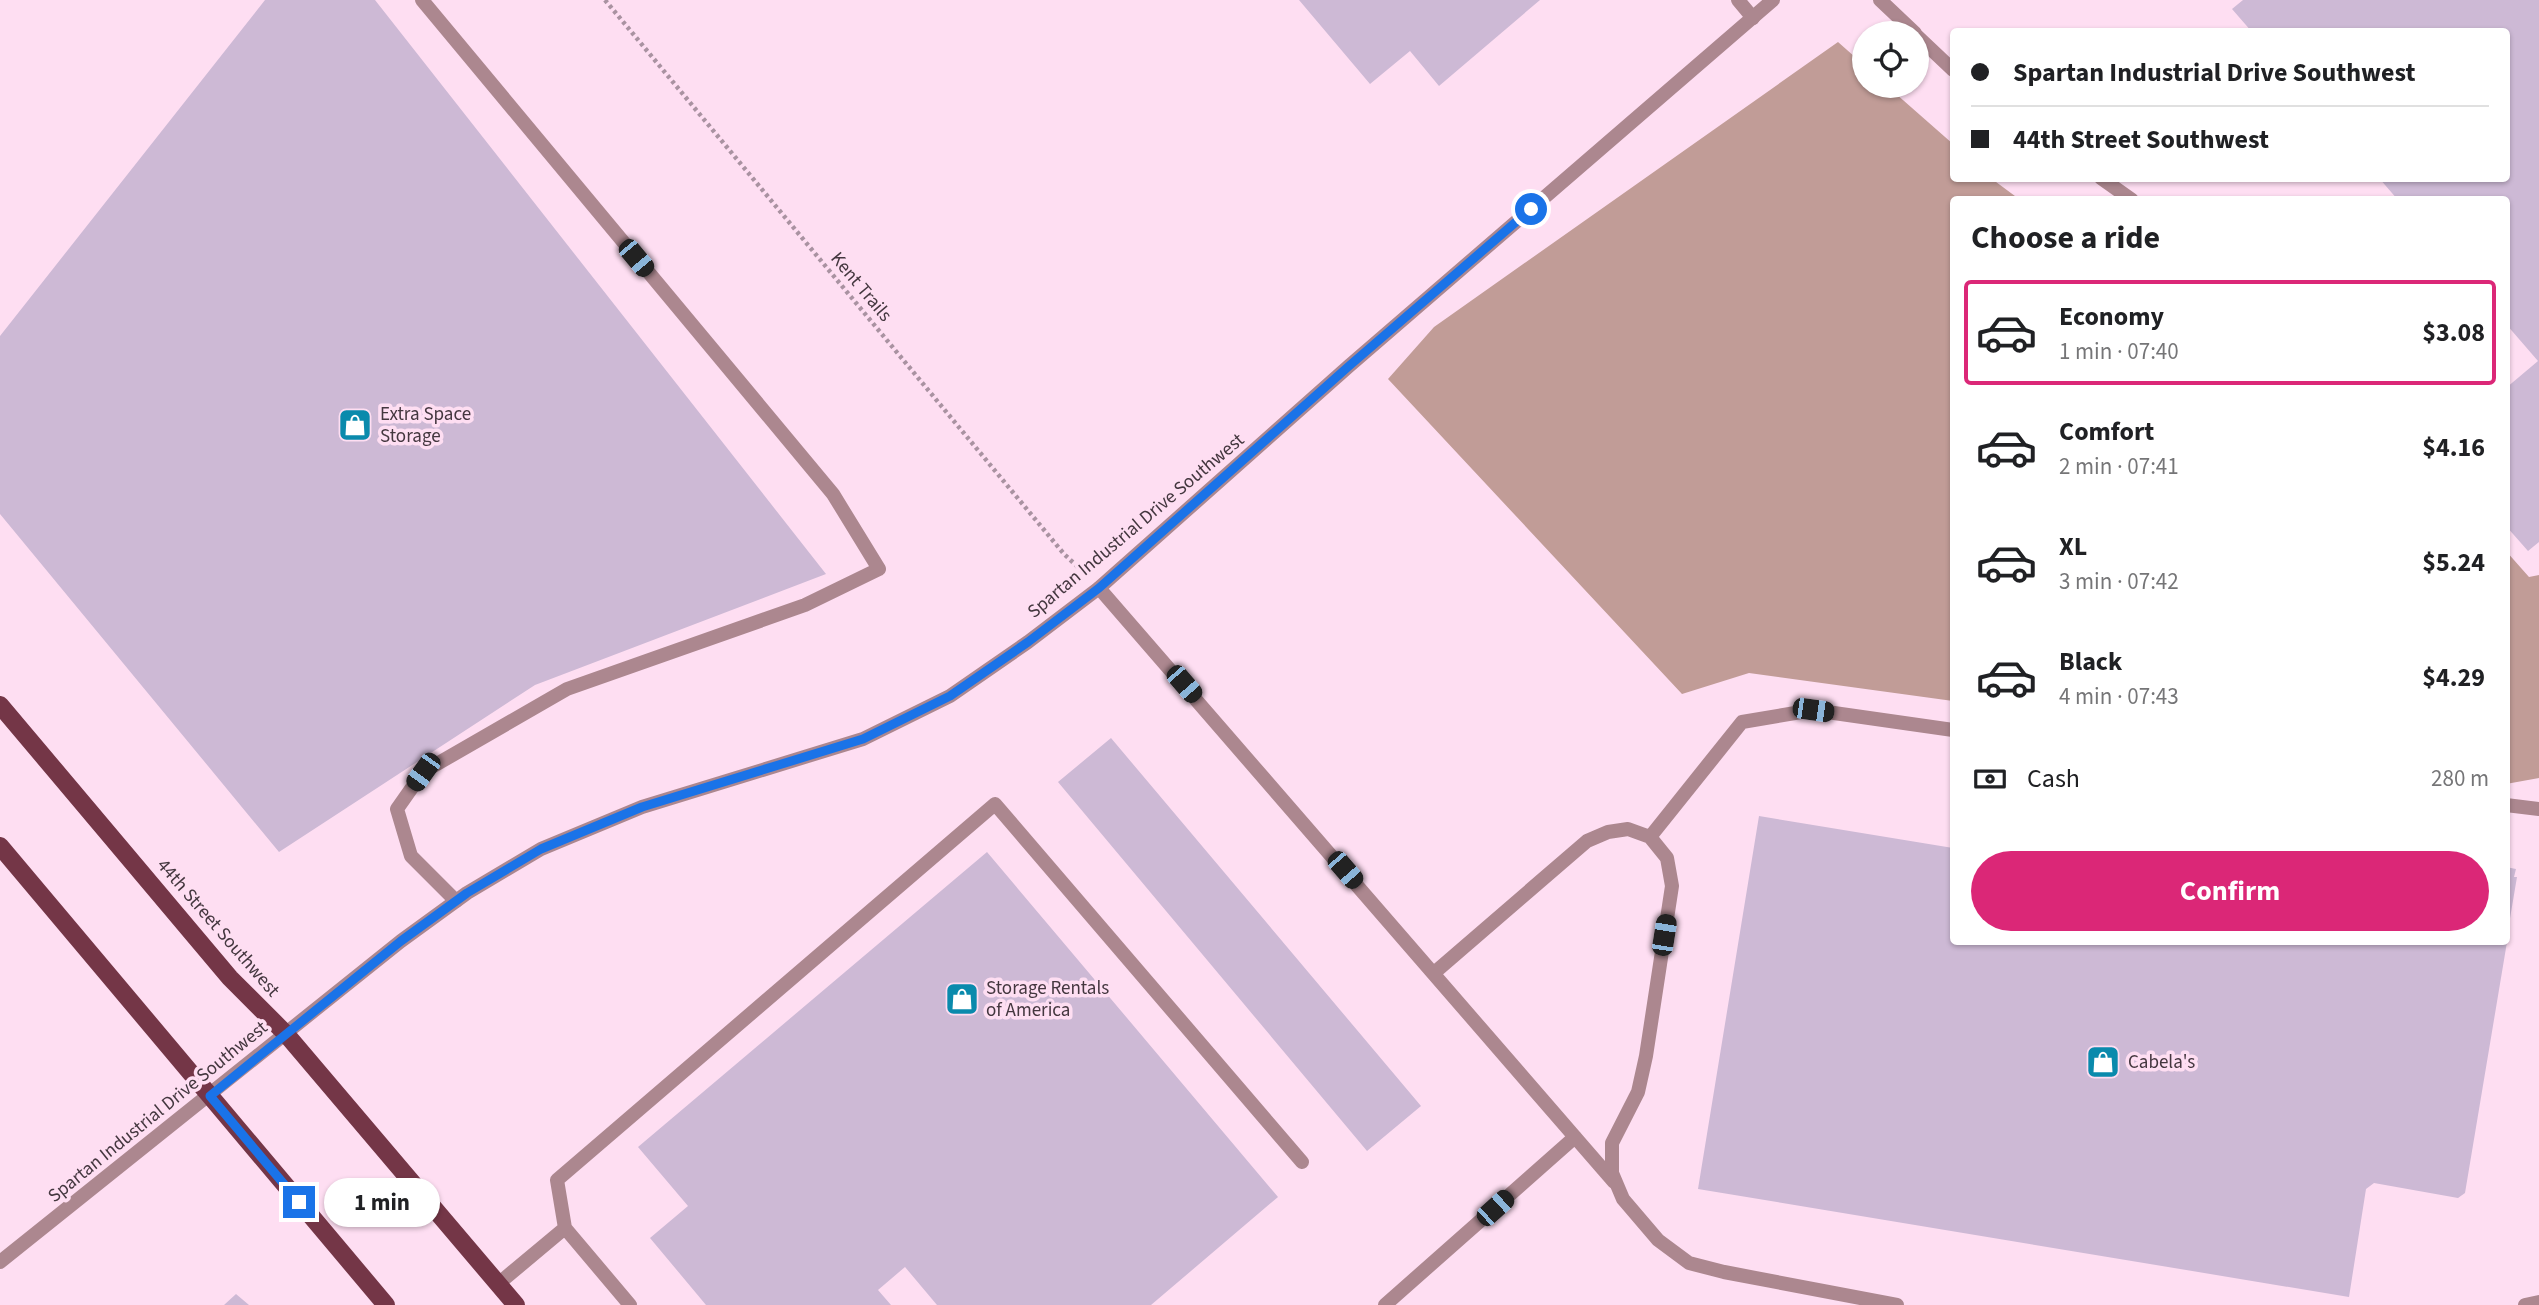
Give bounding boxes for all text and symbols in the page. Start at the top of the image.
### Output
map controls [1852,21,1929,98]
button: locate [1852,21,1929,98]
text: Spartan Industrial Drive Southwest [2013,54,2415,91]
text: 44th Street Southwest [2013,121,2269,158]
route start [1515,193,1547,225]
text: Choose a ride [1971,215,2160,261]
car [615,235,658,281]
street label: Kent Trails [824,246,898,328]
text: Economy [2059,298,2164,335]
icon: car [1975,301,2038,364]
text: $3.08 [2422,314,2485,351]
text: 1 min · 07:40 [2059,335,2179,368]
place label: Extra Space Storage [380,401,471,450]
shop icon: Extra Space Storage [336,406,374,444]
text: Comfort [2059,413,2154,450]
icon: car [1975,416,2038,479]
street label: Spartan Industrial Drive Southwest [1022,427,1251,625]
text: $4.16 [2422,429,2485,466]
text: 2 min · 07:41 [2059,450,2179,483]
text: XL [2059,528,2087,565]
icon: car [1975,531,2038,594]
text: $5.24 [2422,544,2485,581]
text: 3 min · 07:42 [2059,565,2179,598]
text: Black [2059,643,2122,680]
icon: car [1975,646,2038,709]
text: $4.29 [2422,659,2485,696]
car [1163,661,1206,707]
text: 4 min · 07:43 [2059,680,2179,713]
car [1791,697,1836,723]
car [403,749,444,795]
icon: cash [1971,760,2009,798]
text: Cash [2027,760,2080,797]
text: 280 m [2431,762,2489,795]
car [1324,847,1367,893]
button: Confirm [1971,851,2489,931]
street label: 44th Street Southwest [150,853,286,1003]
car [1651,913,1678,957]
place label: Storage Rentals of America [986,975,1109,1024]
shop icon: Storage Rentals of America [943,980,981,1018]
street label: Spartan Industrial Drive Southwest [42,1014,274,1209]
shop icon: Cabela's [2084,1043,2122,1081]
place label: Cabela's [2128,1049,2195,1076]
callout: 1 min [324,1178,439,1226]
route end [283,1186,315,1218]
text: 1 min [354,1186,410,1219]
car [1473,1186,1518,1230]

